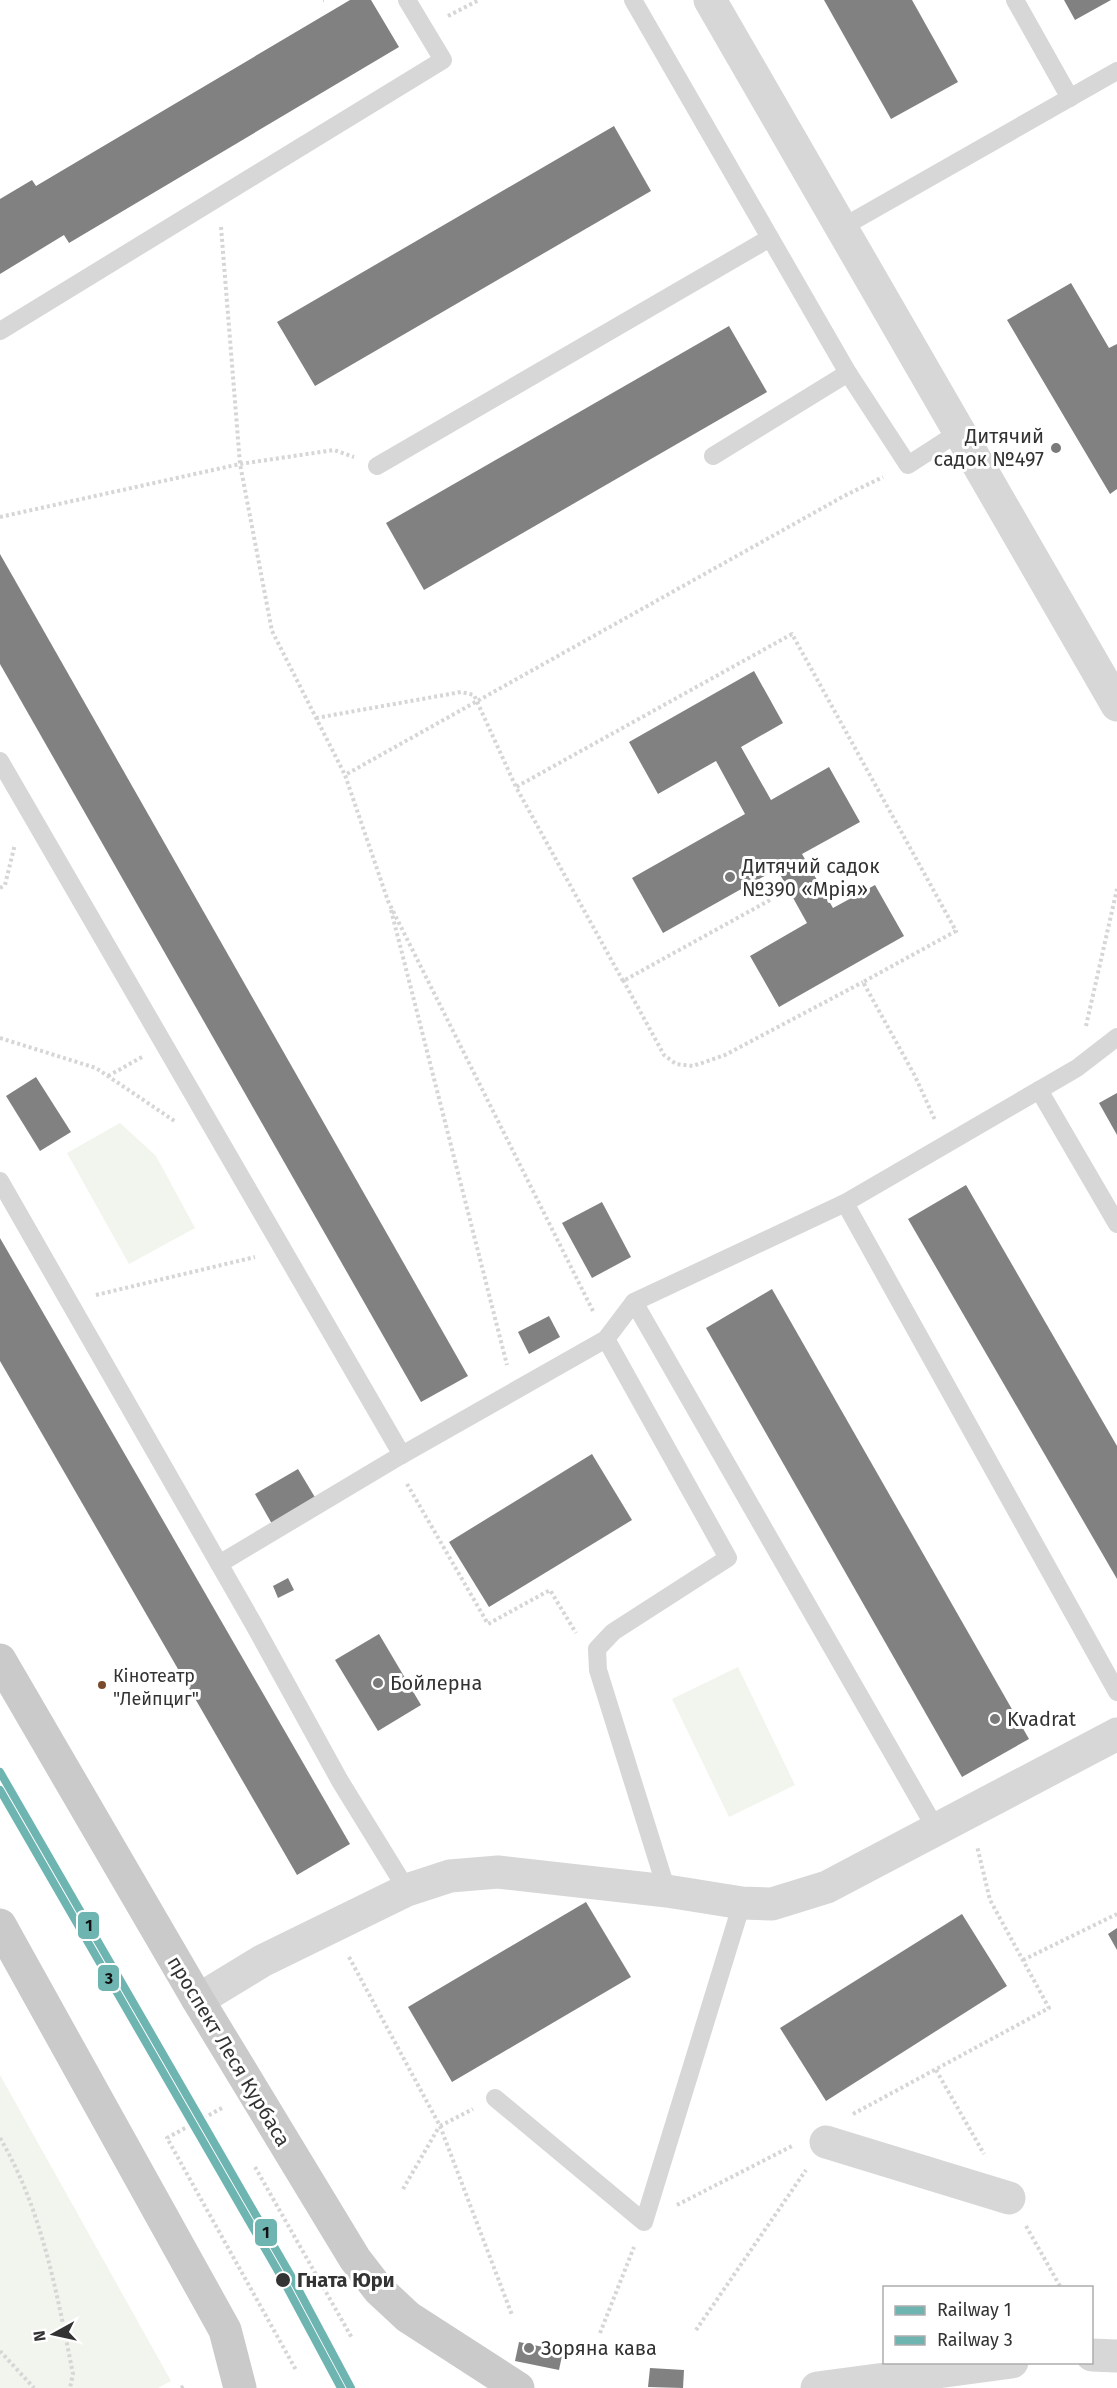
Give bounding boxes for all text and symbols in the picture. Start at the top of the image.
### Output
place label: Дитячий садок №497 [934,424,1044,471]
marker: Дитячий садок №497 [1049,441,1063,455]
place label: Дитячий садок №390 «Мрія» [741,854,880,901]
marker: Дитячий садок №390 «Мрія» [723,870,737,884]
place label: Кінотеатр "Лейпциг" [113,1665,199,1710]
place label: Бойлерна [390,1671,482,1695]
marker: Бойлерна [371,1676,385,1690]
marker: Кінотеатр "Лейпциг" [96,1679,108,1691]
place label: Kvadrat [1007,1707,1077,1731]
marker: Kvadrat [988,1712,1002,1726]
line badge: 1 [77,1911,100,1940]
text: 1 [85,1916,93,1935]
street label: проспект Леся Курбаса [163,1951,295,2151]
line badge: 3 [97,1964,120,1992]
text: 3 [104,1969,113,1988]
line badge: 1 [254,2218,278,2247]
text: 1 [262,2223,270,2242]
place label: Гната Юри [297,2268,395,2292]
marker: Гната Юри [274,2271,292,2289]
legend [883,2286,1093,2364]
text: Railway 1 [937,2299,1011,2321]
north arrow [24,2304,84,2364]
text: N [29,2329,50,2343]
text: Railway 3 [937,2329,1013,2351]
place label: Зоряна кава [541,2336,657,2360]
marker: Зоряна кава [522,2341,536,2355]

